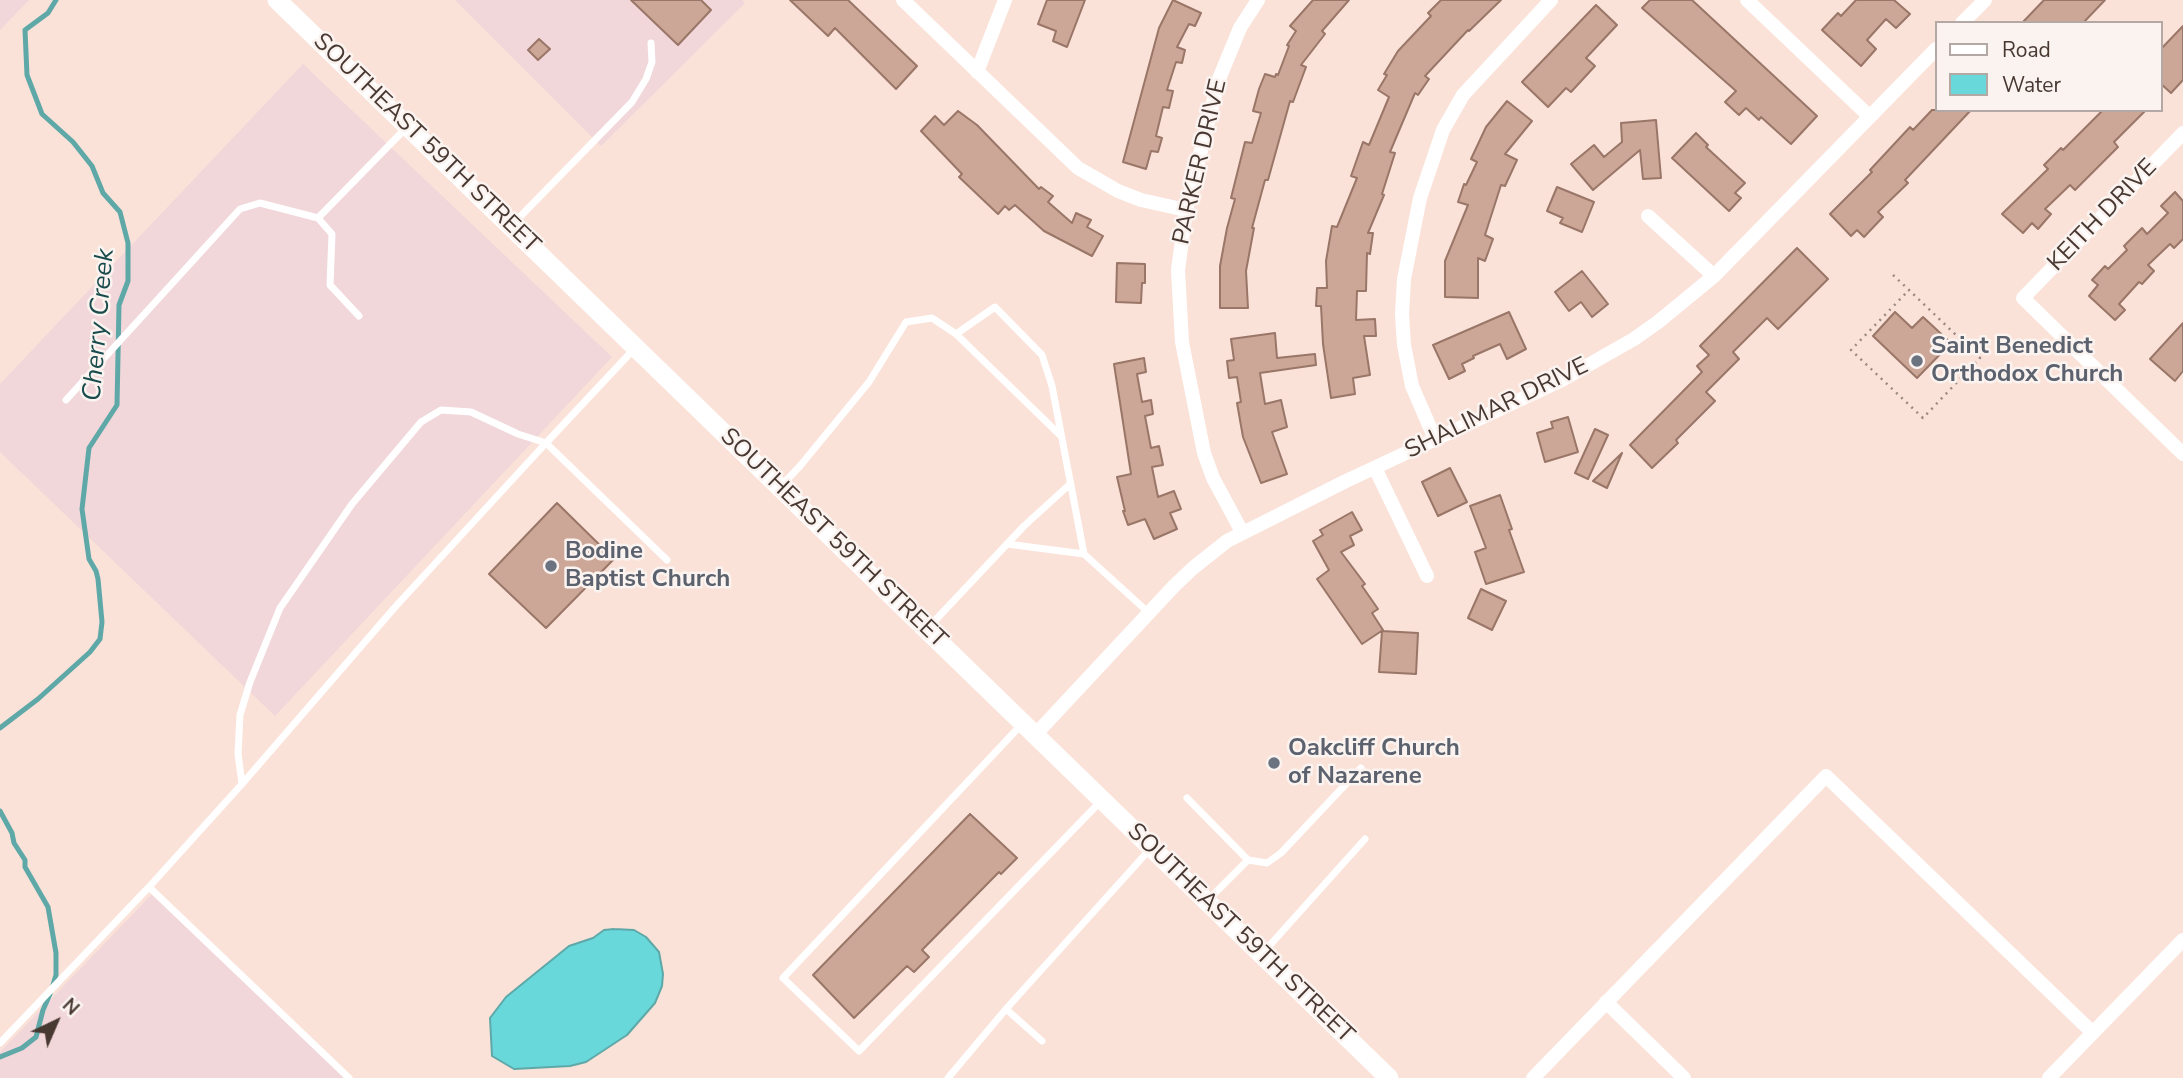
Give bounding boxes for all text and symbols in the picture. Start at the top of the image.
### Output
legend [1934,21,2162,112]
street label: SOUTHEAST 59TH STREET [307,28,545,260]
text: Road [2002,36,2051,64]
text: Water [2002,71,2061,99]
street label: PARKER DRIVE [1168,77,1234,247]
street label: KEITH DRIVE [2042,154,2164,278]
water label: Cherry Creek [78,248,122,402]
place label: Saint Benedict Orthodox Church [1931,333,2123,389]
street label: SHALIMAR DRIVE [1401,352,1593,466]
marker: Saint Benedict Orthodox Church [1909,353,1925,369]
street label: SOUTHEAST 59TH STREET [714,423,952,655]
place label: Bodine Baptist Church [565,538,730,594]
marker: Bodine Baptist Church [543,558,559,574]
place label: Oakcliff Church of Nazarene [1288,735,1460,791]
marker: Oakcliff Church of Nazarene [1266,755,1282,771]
street label: SOUTHEAST 59TH STREET [1121,818,1359,1050]
north arrow [21,987,91,1057]
text: N [56,993,85,1021]

